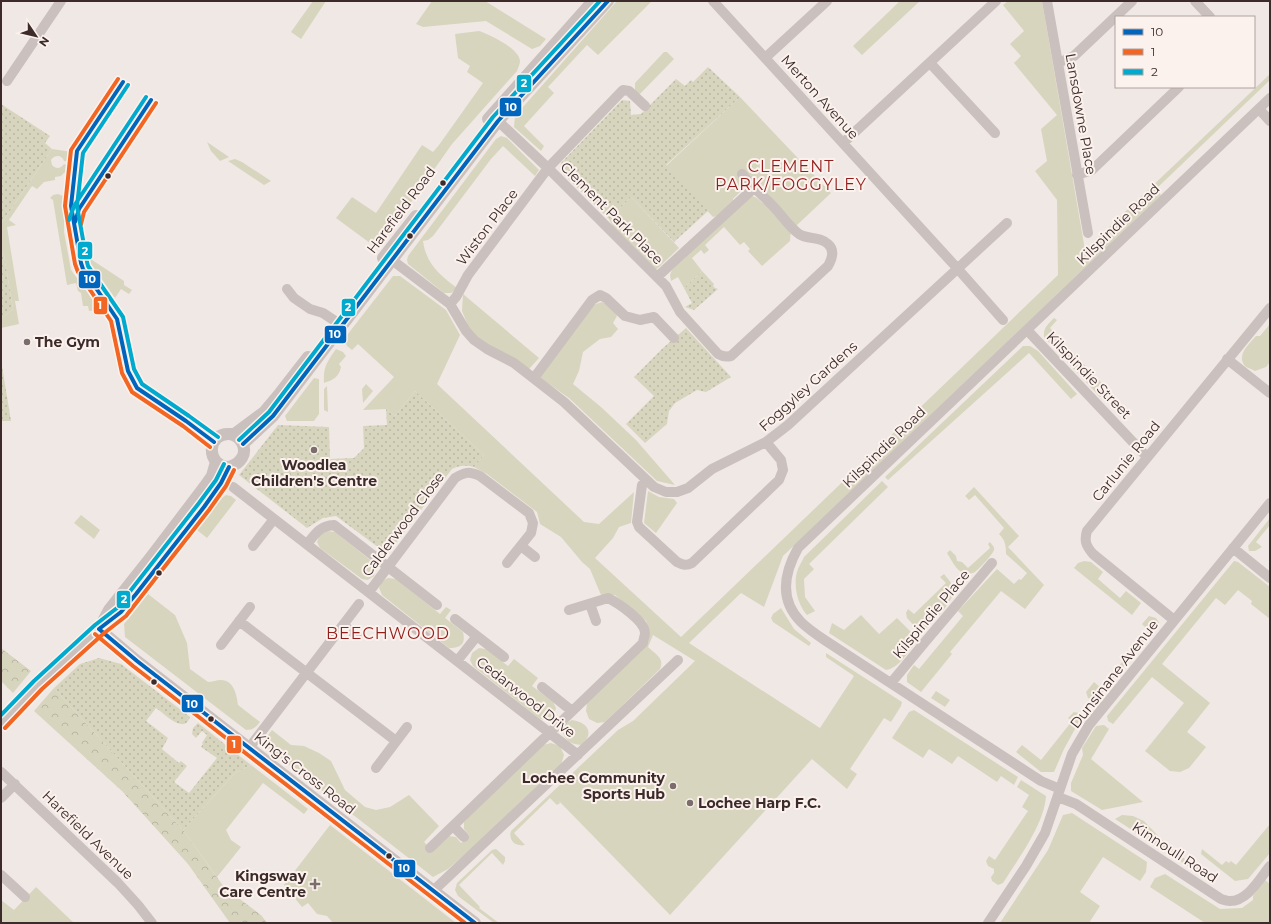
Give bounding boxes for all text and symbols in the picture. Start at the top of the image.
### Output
north arrow [16,16,56,56]
legend [1115,16,1255,88]
text: 10 [1151,24,1163,39]
text: N [36,34,52,49]
text: 1 [1151,44,1155,59]
street label: Merton Avenue [777,51,863,143]
street label: Lansdowne Place [1061,52,1101,176]
text: 2 [1151,64,1158,79]
line badge: 2 [516,74,532,93]
text: 2 [521,76,528,90]
line badge: 10 [499,97,522,117]
text: 10 [505,100,517,114]
district label: CLEMENT PARK/FOGGYLEY [715,157,867,194]
street label: Clement Park Place [557,158,667,268]
street label: Harefield Road [363,163,439,257]
unlabelled marker [103,171,113,181]
unlabelled marker [438,178,448,188]
street label: Kilspindie Road [1073,180,1163,268]
street label: Wiston Place [452,185,522,269]
unlabelled marker [405,231,415,241]
line badge: 2 [77,241,93,260]
text: 2 [82,244,89,258]
line badge: 10 [78,270,101,289]
text: 10 [84,272,96,286]
line badge: 1 [93,296,108,315]
text: 1 [98,298,102,312]
line badge: 2 [341,298,356,317]
text: 2 [345,300,352,314]
line badge: 10 [324,325,347,344]
text: 10 [329,327,341,341]
street label: Kilspindie Street [1043,327,1136,423]
place label: The Gym [35,333,100,351]
marker: The Gym [22,337,32,347]
street label: Foggyley Gardens [755,337,861,435]
street label: Kilspindie Road [839,403,929,491]
street label: Carlunie Road [1088,417,1164,505]
marker: Woodlea Children's Centre [309,445,319,455]
place label: Woodlea Children's Centre [251,456,377,490]
street label: Calderwood Close [358,468,448,580]
street label: Kilspindie Place [889,566,973,662]
unlabelled marker [154,568,164,578]
line badge: 2 [116,590,131,609]
text: 2 [121,592,128,606]
street label: Dunsinane Avenue [1066,616,1162,732]
district label: BEECHWOOD [326,624,450,643]
street label: Cedarwood Drive [473,653,579,741]
unlabelled marker [149,677,159,687]
line badge: 10 [181,694,204,713]
text: 10 [186,697,198,711]
unlabelled marker [206,714,216,724]
street label: King's Cross Road [251,728,359,818]
line badge: 1 [226,735,242,754]
text: 1 [232,737,236,751]
place label: Lochee Community Sports Hub [522,769,666,803]
marker: Lochee Community Sports Hub [668,781,678,791]
street label: Harefield Avenue [38,787,138,883]
place label: Lochee Harp F.C. [698,794,821,812]
marker: Lochee Harp F.C. [685,798,695,808]
street label: Kinnoull Road [1129,818,1221,886]
unlabelled marker [384,851,394,861]
line badge: 10 [393,859,416,878]
text: 10 [398,861,410,875]
place label: Kingsway Care Centre [219,867,307,901]
marker: Kingsway Care Centre [309,878,321,890]

